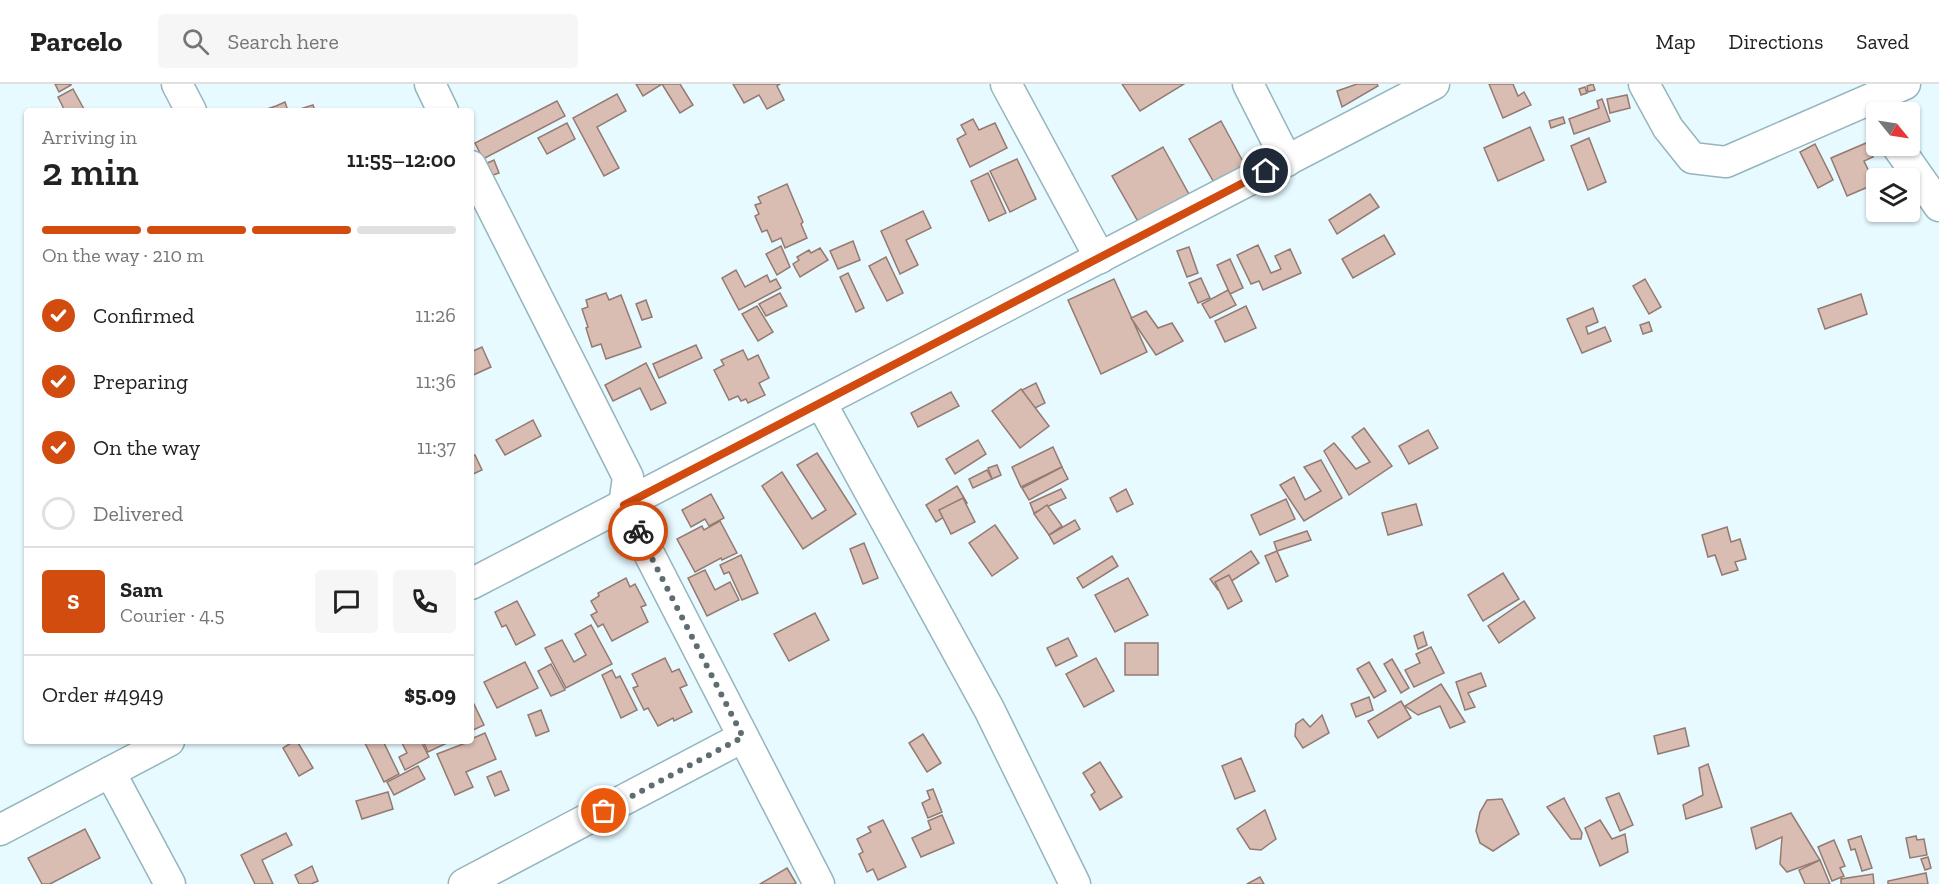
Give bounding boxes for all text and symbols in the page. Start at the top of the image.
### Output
search box [158,14,578,68]
text: Parcelo [30,25,122,58]
icon: search [179,25,212,58]
text: Search here [227,28,339,55]
text: Map [1656,29,1696,54]
text: Directions [1729,29,1823,54]
text: Saved [1856,29,1909,54]
north arrow [1866,102,1920,156]
map controls [1866,102,1920,222]
text: Arriving in [42,125,137,149]
pin [1240,145,1291,196]
text: 11:55–12:00 [347,146,456,173]
text: 2 min [42,148,139,195]
icon: home [1249,154,1282,187]
button: layers [1866,168,1920,222]
text: On the way · 210 m [42,243,204,267]
icon: check [42,299,75,332]
text: Confirmed [93,302,194,329]
text: 11:26 [415,303,456,327]
icon: check [42,365,75,398]
text: Preparing [93,368,188,395]
text: 11:36 [416,369,456,393]
icon: check [42,431,75,464]
text: On the way [93,434,200,461]
text: 11:37 [417,435,456,459]
text: Delivered [93,500,183,527]
courier [608,501,668,561]
icon: bike [622,515,655,548]
button: chat [315,570,378,633]
button: phone [393,570,456,633]
text: Sam [120,576,163,603]
text: S [67,588,80,615]
text: Courier · 4.5 [120,603,225,627]
text: Order #4949 [42,681,164,708]
text: $5.09 [404,681,456,708]
pin [578,785,629,836]
icon: bag [587,794,620,827]

